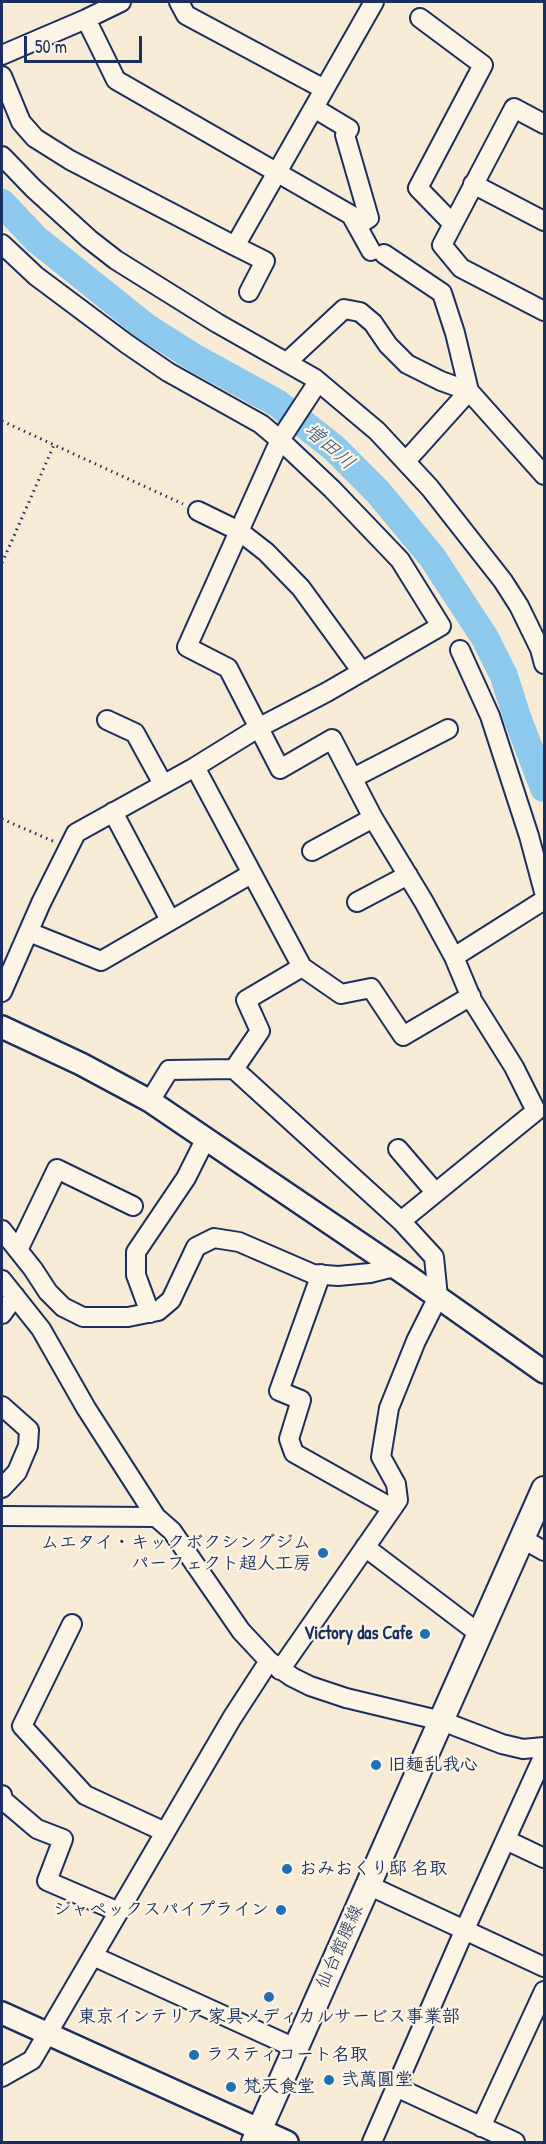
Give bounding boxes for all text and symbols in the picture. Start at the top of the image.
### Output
scale bar [27,24,146,62]
text: 50 m [35,34,67,59]
water label: 増田川 [298,418,360,476]
place label: ムエタイ・キックボクシングジム パーフェクト超人工房 [41,1532,311,1574]
marker: ムエタイ・キックボクシングジム パーフェクト超人工房 [316,1546,330,1560]
place label: Victory das Cafe [304,1623,413,1645]
marker: Victory das Cafe [418,1627,432,1641]
place label: 旧麺乱我心 [388,1754,478,1776]
marker: 旧麺乱我心 [369,1758,383,1772]
place label: おみおくり邸 名取 [299,1858,447,1880]
marker: おみおくり邸 名取 [280,1862,294,1876]
place label: ジャペックスパイプライン [53,1899,269,1921]
street label: 仙台館腰線 [312,1901,368,1993]
marker: ジャペックスパイプライン [274,1903,288,1917]
marker: 東京インテリア 家具メディカルサービス事業部 [262,1990,276,2004]
place label: 東京インテリア 家具メディカルサービス事業部 [78,2006,460,2028]
place label: ラスティコート名取 [206,2044,368,2066]
marker: ラスティコート名取 [187,2048,201,2062]
place label: 弐萬圓堂 [341,2069,413,2091]
marker: 弐萬圓堂 [322,2073,336,2087]
place label: 梵天食堂 [243,2076,315,2098]
marker: 梵天食堂 [224,2080,238,2094]

